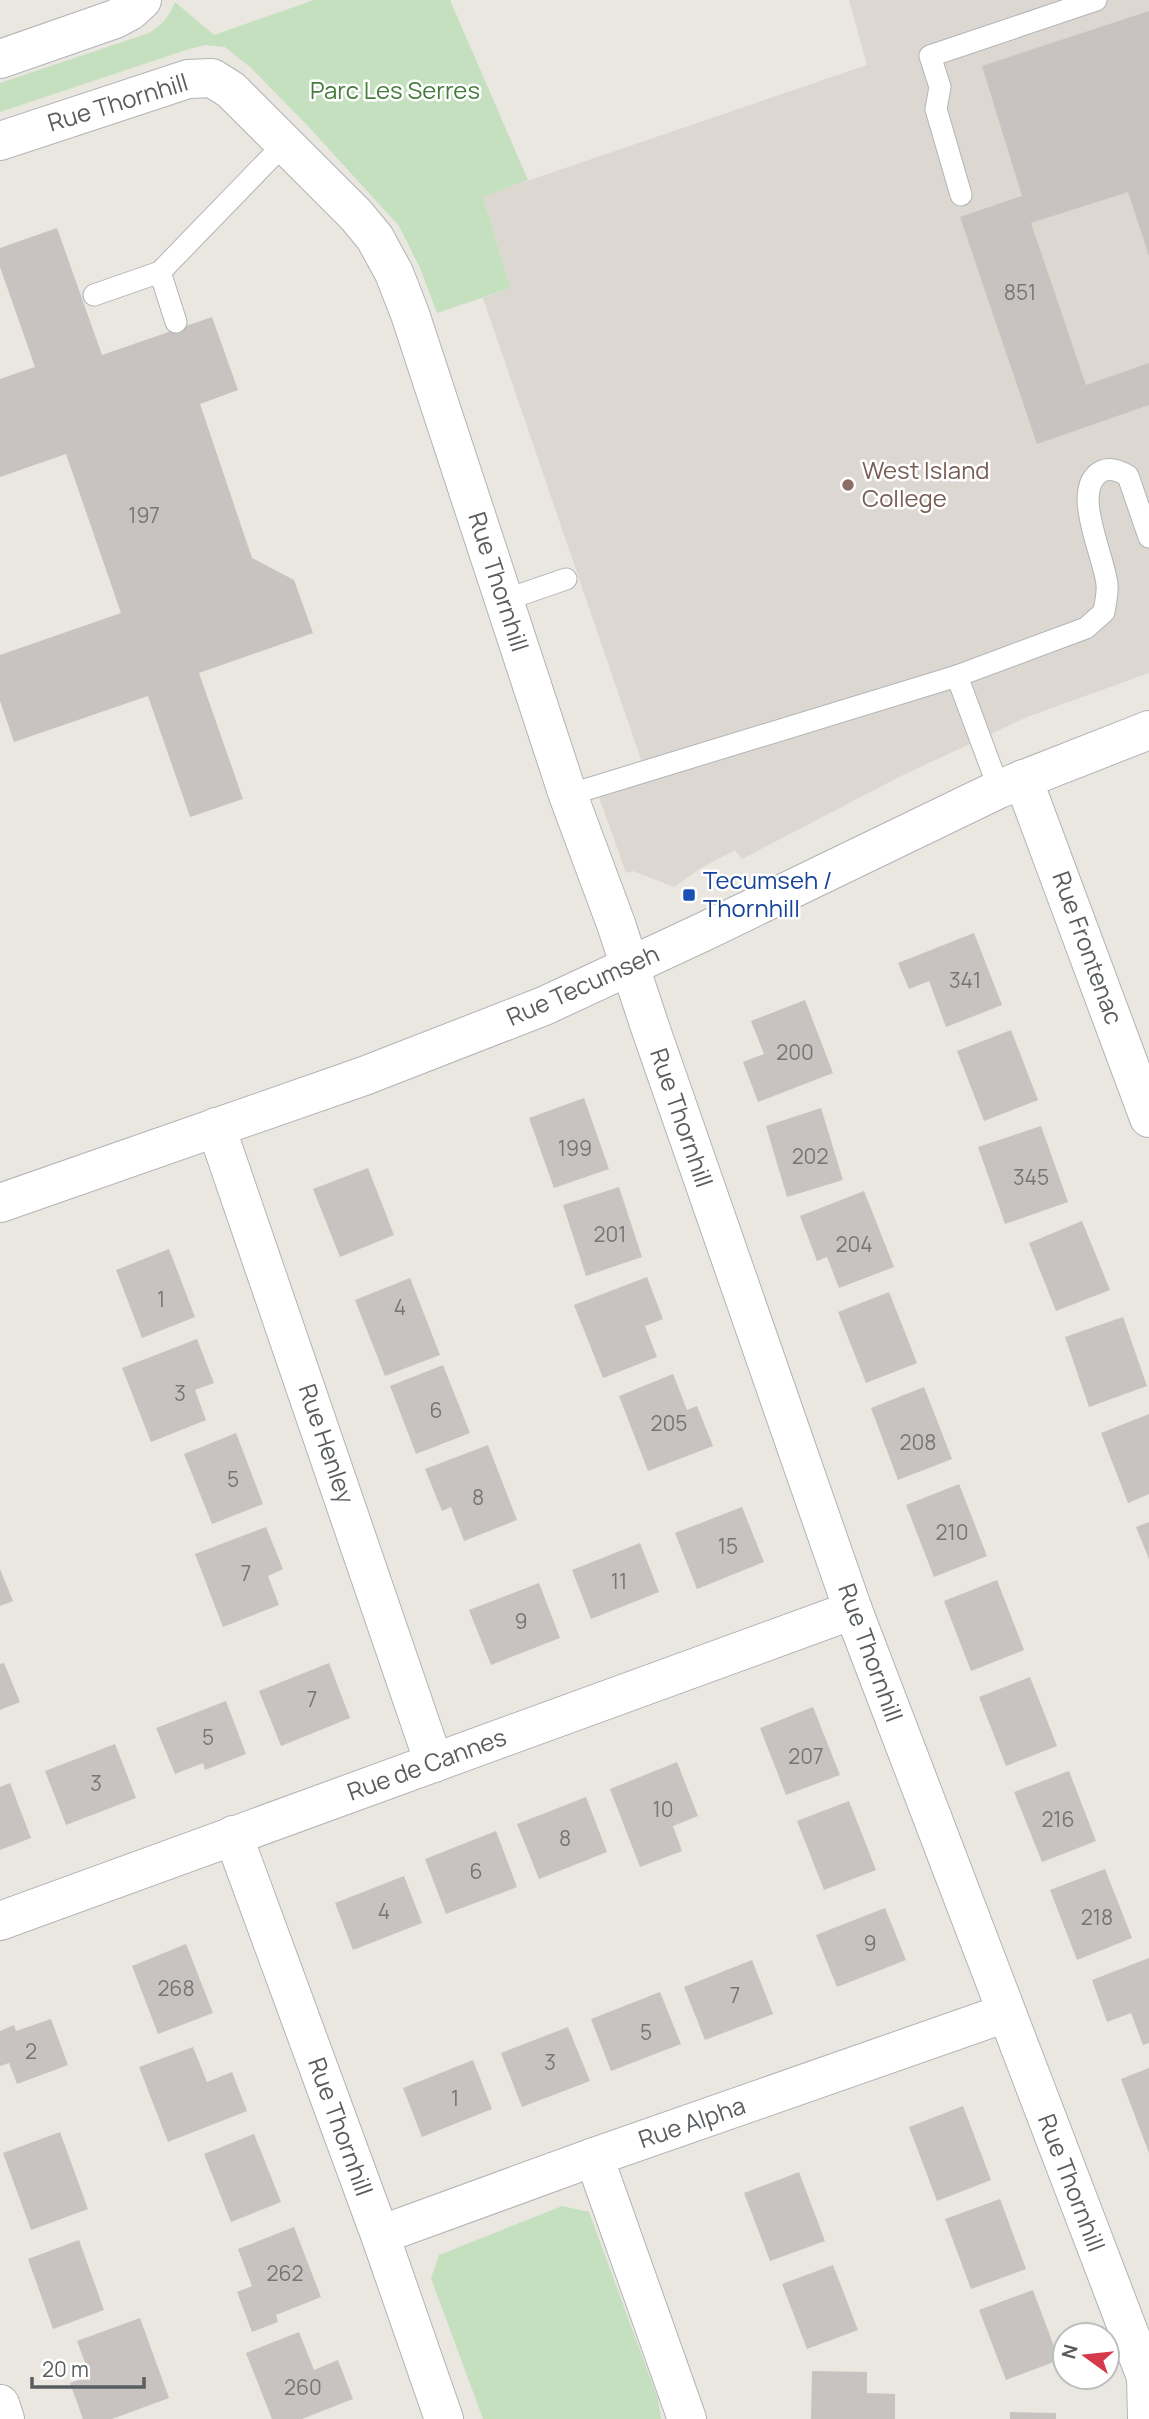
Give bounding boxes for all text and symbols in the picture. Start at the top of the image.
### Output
street label: Rue Thornhill [43,65,192,139]
park label: Parc Les Serres [310,73,480,106]
house number: 851 [1004,278,1036,306]
place label: West Island College [862,453,990,514]
marker: West Island College [840,477,856,493]
house number: 197 [128,501,160,529]
street label: Rue Thornhill [461,508,538,656]
place label: Tecumseh / Thornhill [703,863,832,924]
street label: Rue Frontenac [1045,866,1131,1029]
marker: Tecumseh / Thornhill [681,887,697,903]
street label: Rue Tecumseh [501,936,664,1033]
house number: 341 [949,966,981,994]
house number: 200 [776,1038,814,1066]
street label: Rue Thornhill [643,1044,722,1191]
house number: 199 [558,1134,592,1162]
house number: 202 [792,1142,828,1170]
house number: 345 [1013,1163,1049,1191]
house number: 201 [594,1220,626,1248]
house number: 204 [835,1230,873,1258]
house number: 1 [157,1285,165,1313]
house number: 4 [394,1293,406,1321]
house number: 3 [174,1379,186,1407]
street label: Rue Henley [292,1379,363,1508]
house number: 6 [429,1396,443,1424]
house number: 205 [651,1409,687,1437]
house number: 208 [900,1428,936,1456]
house number: 5 [227,1465,239,1493]
house number: 8 [472,1483,484,1511]
house number: 210 [936,1518,968,1546]
house number: 15 [718,1532,738,1560]
house number: 7 [241,1559,251,1587]
house number: 11 [611,1567,627,1595]
street label: Rue Thornhill [831,1579,912,1726]
house number: 9 [514,1607,528,1635]
house number: 7 [307,1685,317,1713]
street label: Rue de Cannes [342,1720,511,1808]
house number: 5 [202,1723,214,1751]
house number: 207 [788,1742,824,1770]
house number: 3 [90,1769,102,1797]
house number: 10 [653,1795,674,1823]
house number: 216 [1041,1805,1075,1833]
house number: 8 [559,1824,571,1852]
house number: 6 [469,1857,483,1885]
house number: 4 [378,1897,390,1925]
house number: 218 [1081,1903,1113,1931]
house number: 9 [863,1929,877,1957]
house number: 268 [157,1974,195,2002]
house number: 7 [730,1981,740,2009]
house number: 5 [640,2018,652,2046]
house number: 2 [25,2037,37,2065]
house number: 3 [544,2048,556,2076]
street label: Rue Thornhill [301,2053,382,2200]
house number: 1 [451,2084,459,2112]
street label: Rue Alpha [634,2088,749,2155]
street label: Rue Thornhill [1031,2109,1114,2256]
house number: 262 [267,2259,303,2287]
north arrow [1051,2321,1121,2391]
text: N [1055,2342,1084,2362]
scale bar [32,2346,144,2390]
text: 20 m [42,2355,89,2383]
house number: 260 [284,2373,322,2401]

